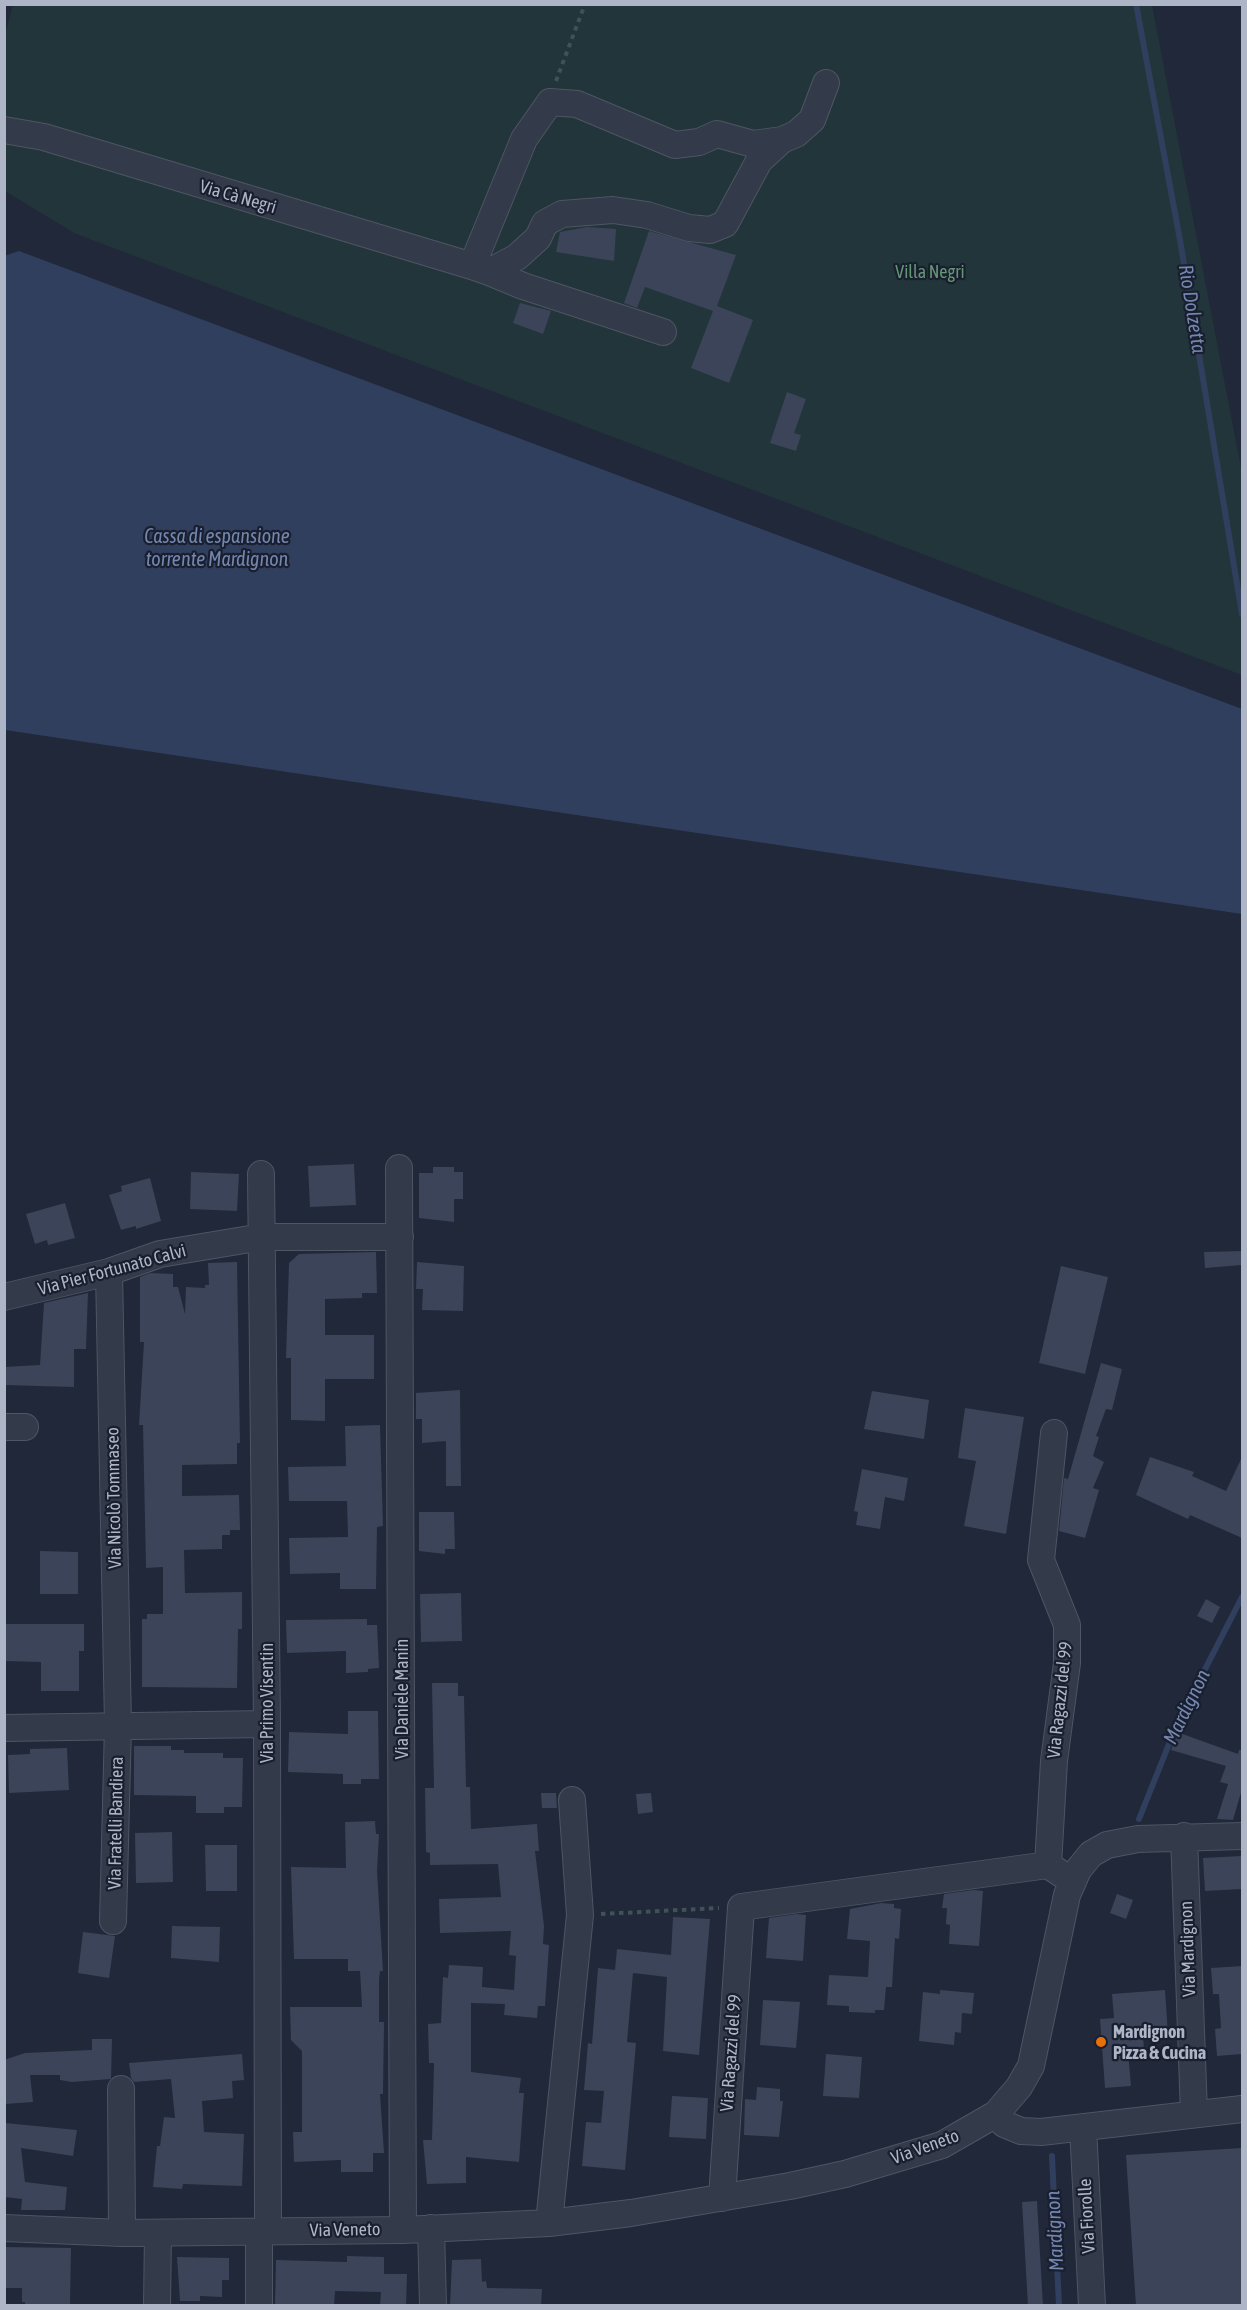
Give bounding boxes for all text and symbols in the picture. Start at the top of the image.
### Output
street label: Via Cà Negri [197,176,279,218]
park label: Villa Negri [895,261,965,283]
water label: Rio Dolzetta [1173,263,1211,355]
water label: Cassa di espansione torrente Mardignon [144,525,290,572]
street label: Via Pier Fortunato Calvi [36,1240,188,1300]
street label: Via Nicolò Tommaseo [102,1427,126,1569]
street label: Via Daniele Manin [391,1639,413,1759]
street label: Via Ragazzi del 99 [1043,1641,1077,1759]
street label: Via Primo Visentin [256,1643,278,1763]
water label: Mardignon [1159,1666,1215,1748]
street label: Via Fratelli Bandiera [104,1756,128,1890]
street label: Via Mardignon [1176,1901,1200,1997]
street label: Via Ragazzi del 99 [716,1994,746,2112]
place label: Mardignon Pizza & Cucina [1113,2021,1206,2064]
marker: Mardignon Pizza & Cucina [1094,2035,1108,2049]
street label: Via Veneto [888,2125,962,2169]
street label: Via Fiorolle [1074,2178,1100,2254]
water label: Mardignon [1041,2190,1069,2272]
street label: Via Veneto [310,2219,380,2241]

